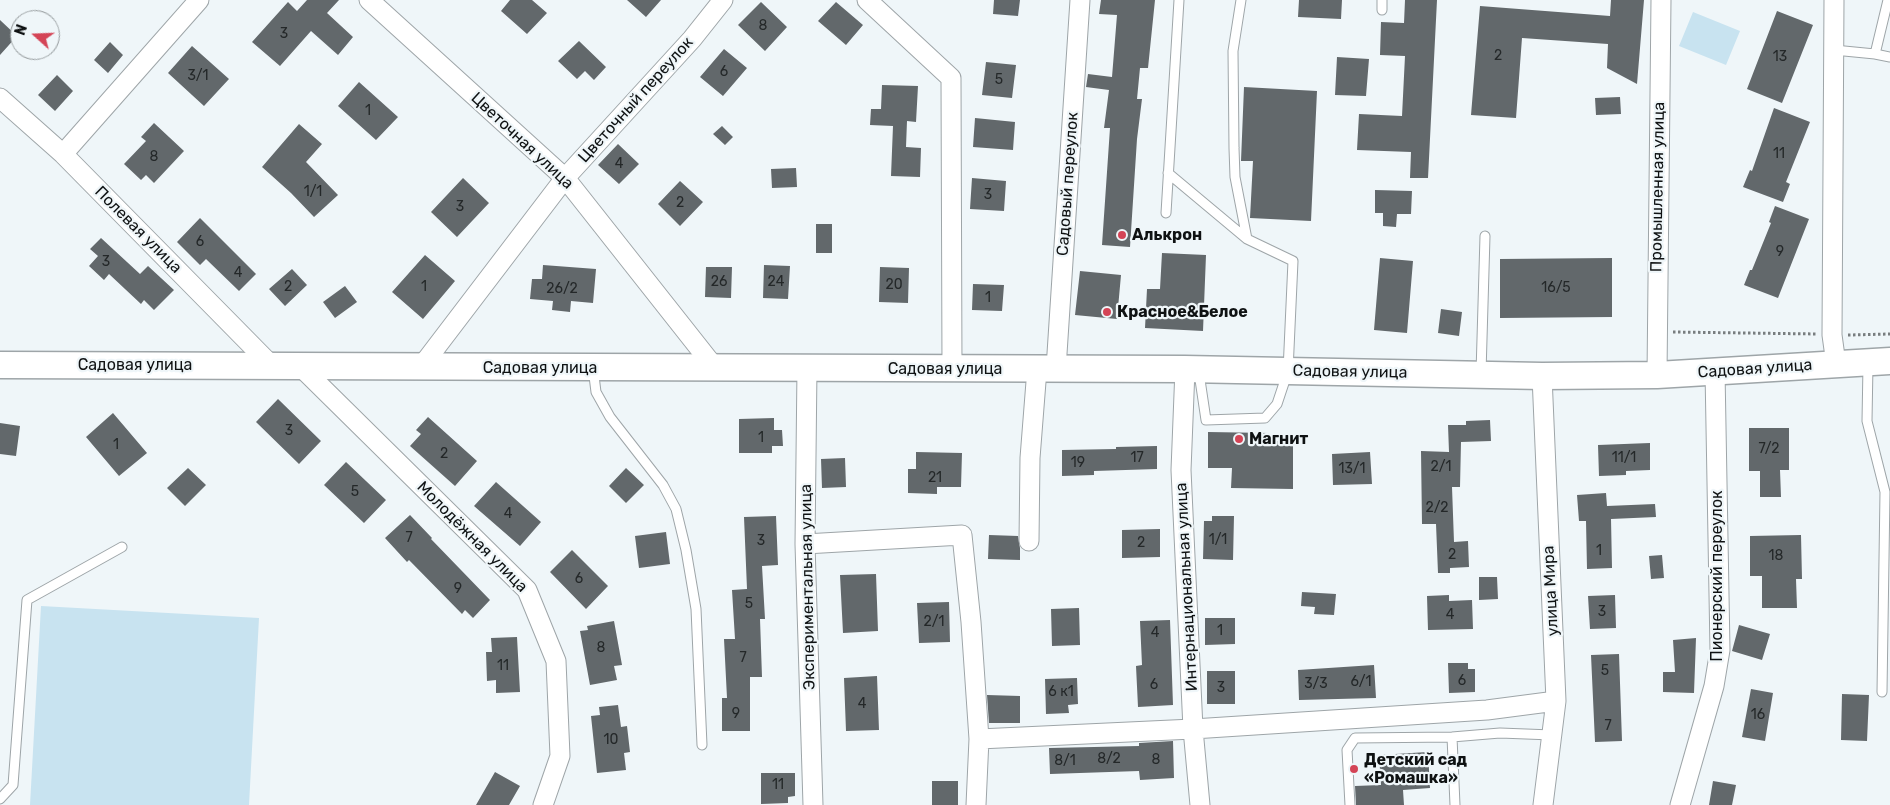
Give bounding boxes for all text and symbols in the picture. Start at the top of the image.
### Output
north arrow [10,10,60,60]
house number: 8 [759,18,767,34]
text: N [12,22,31,38]
house number: 3 [280,26,288,42]
street label: Цветочный переулок [574,33,698,167]
house number: 2 [1494,48,1502,64]
house number: 13 [1773,49,1787,65]
house number: 6 [720,64,728,80]
house number: 3/1 [187,68,209,84]
house number: 5 [995,72,1003,88]
street label: Цветочная улица [467,89,577,193]
street label: Промышленная улица [1647,102,1669,272]
house number: 1 [365,103,371,119]
street label: Садовый переулок [1053,111,1083,257]
house number: 11 [1773,146,1785,162]
house number: 8 [150,149,158,165]
house number: 4 [615,156,623,172]
street label: Полевая улица [90,182,186,278]
house number: 1/1 [304,184,322,200]
house number: 3 [984,187,992,203]
house number: 2 [676,195,684,211]
house number: 3 [456,199,464,215]
place label: Алькрон [1132,225,1202,245]
marker: Алькрон [1116,229,1128,241]
house number: 6 [196,234,204,250]
house number: 9 [1776,244,1784,260]
house number: 3 [102,254,110,270]
house number: 4 [234,265,242,281]
house number: 26 [711,274,727,290]
house number: 24 [768,274,784,290]
house number: 20 [885,277,903,293]
house number: 2 [284,279,292,295]
house number: 1 [421,279,427,295]
house number: 16/5 [1541,280,1571,296]
house number: 26/2 [546,281,578,297]
house number: 1 [985,290,991,306]
place label: Красное&Белое [1117,302,1248,322]
marker: Красное&Белое [1101,306,1113,318]
street label: Садовая улица [78,355,192,375]
street label: Садовая улица [1697,355,1813,383]
street label: Садовая улица [483,358,597,378]
street label: Садовая улица [888,359,1002,379]
street label: Садовая улица [1292,361,1408,383]
house number: 3 [285,423,293,439]
place label: Магнит [1249,429,1308,449]
house number: 1 [758,430,764,446]
marker: Магнит [1233,433,1245,445]
house number: 1 [113,437,119,453]
house number: 7/2 [1758,441,1780,457]
house number: 2 [440,446,448,462]
house number: 17 [1130,450,1144,466]
house number: 11/1 [1612,450,1636,466]
house number: 19 [1071,455,1085,471]
house number: 2/1 [1431,459,1451,475]
house number: 13/1 [1338,461,1366,477]
house number: 21 [928,470,942,486]
street label: Молодёжная улица [413,478,531,596]
street label: Интернациональная улица [1172,482,1202,692]
house number: 5 [351,484,359,500]
street label: Экспериментальная улица [797,484,819,690]
street label: Пионерский переулок [1707,490,1727,662]
house number: 2/2 [1426,500,1448,516]
house number: 4 [504,506,512,522]
house number: 7 [405,530,413,546]
house number: 1/1 [1209,532,1227,548]
house number: 3 [757,533,765,549]
house number: 2 [1137,535,1145,551]
house number: 1 [1596,543,1602,559]
street label: улица Мира [1539,545,1563,637]
house number: 2 [1448,547,1456,563]
house number: 18 [1769,548,1783,564]
house number: 6 [575,571,583,587]
house number: 9 [454,581,462,597]
house number: 5 [745,596,753,612]
house number: 3 [1598,604,1606,620]
house number: 4 [1446,607,1454,623]
house number: 2/1 [924,614,944,630]
house number: 1 [1217,623,1223,639]
house number: 4 [1151,625,1159,641]
house number: 8 [597,640,605,656]
house number: 7 [739,650,747,666]
house number: 11 [497,658,509,674]
house number: 5 [1601,663,1609,679]
house number: 6 [1458,673,1466,689]
house number: 6/1 [1350,674,1372,690]
house number: 3/3 [1304,676,1328,692]
house number: 6 [1150,677,1158,693]
house number: 3 [1217,680,1225,696]
house number: 6 к1 [1048,684,1074,700]
house number: 4 [858,696,866,712]
house number: 9 [732,706,740,722]
house number: 16 [1751,707,1765,723]
house number: 7 [1604,718,1612,734]
house number: 10 [604,732,618,748]
place label: Детский сад «Ромашка» [1364,750,1467,788]
house number: 8/2 [1097,751,1121,767]
house number: 8 [1152,752,1160,768]
house number: 8/1 [1054,753,1076,769]
marker: Детский сад «Ромашка» [1348,763,1360,775]
house number: 11 [772,777,784,793]

